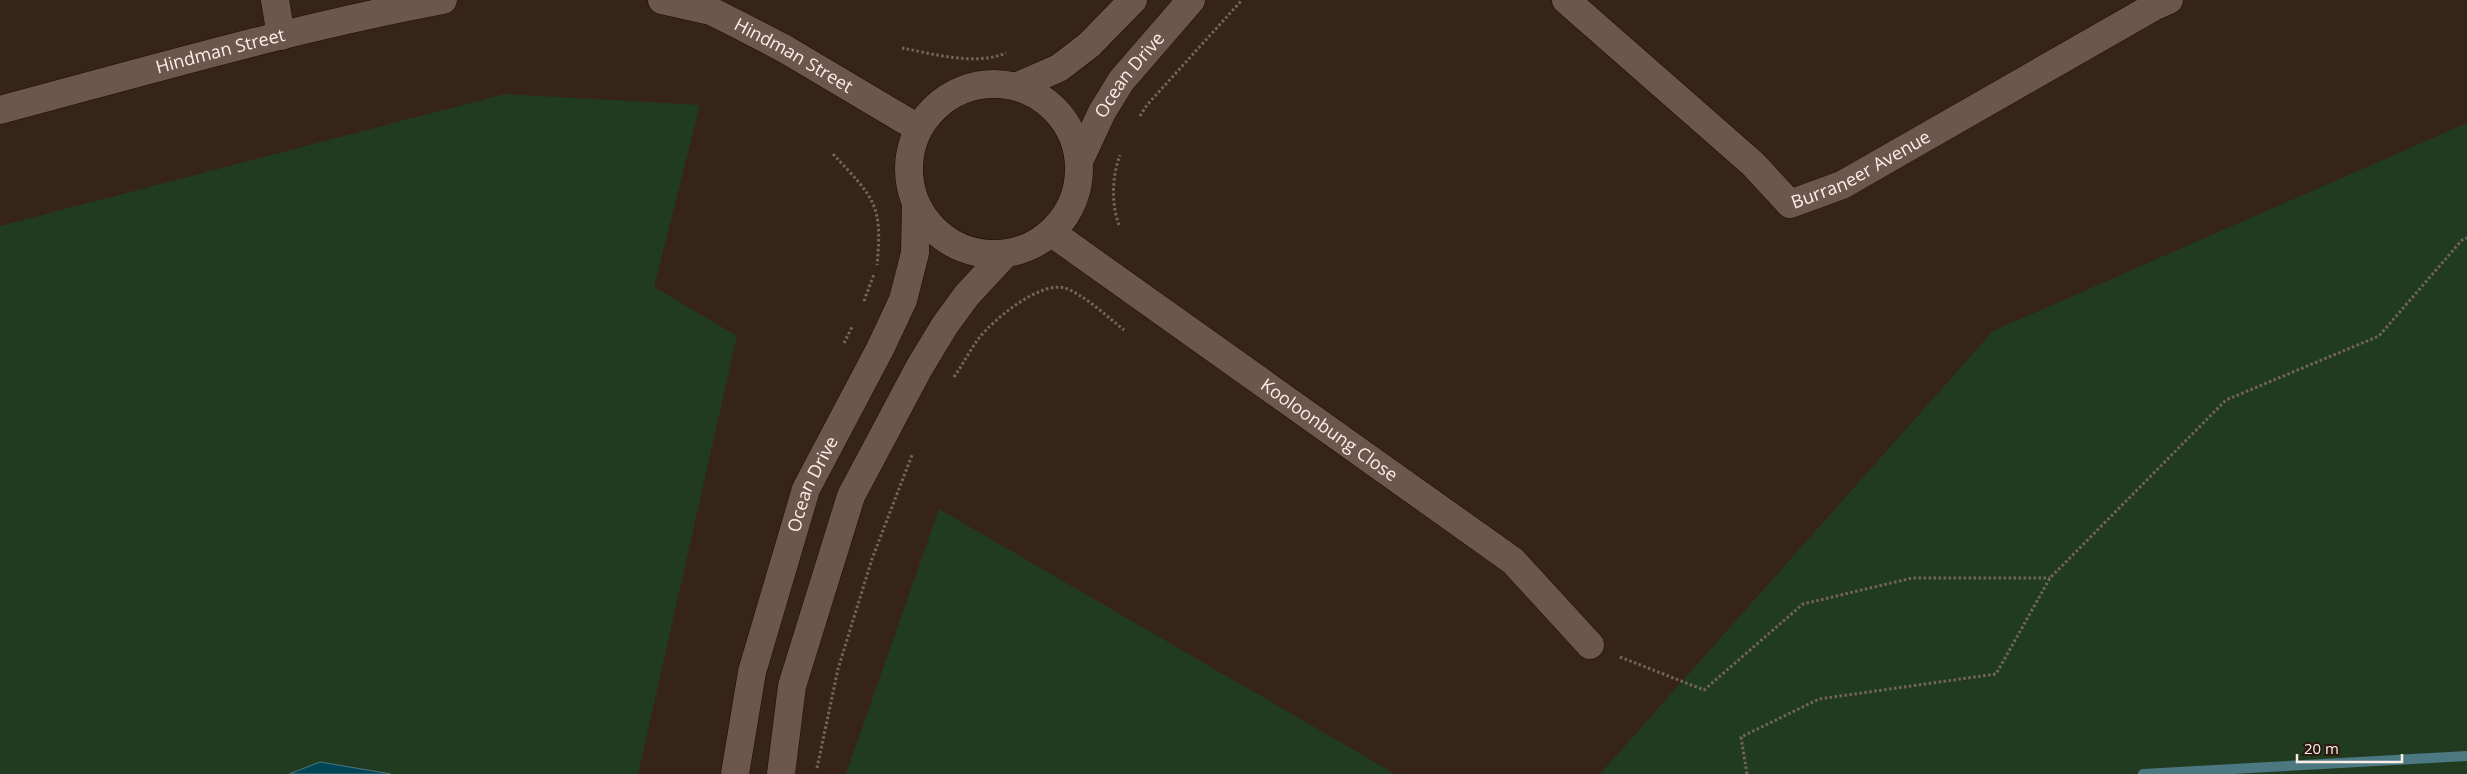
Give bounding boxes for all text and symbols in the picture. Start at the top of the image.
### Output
street label: Hindman Street [730,12,858,98]
street label: Hindman Street [153,22,287,79]
street label: Ocean Drive [1088,26,1169,122]
street label: Burraneer Avenue [1787,124,1934,214]
street label: Kooloonbung Close [1256,372,1403,486]
street label: Ocean Drive [781,432,843,535]
scale bar [2297,732,2402,764]
text: 20 m [2304,738,2339,758]

